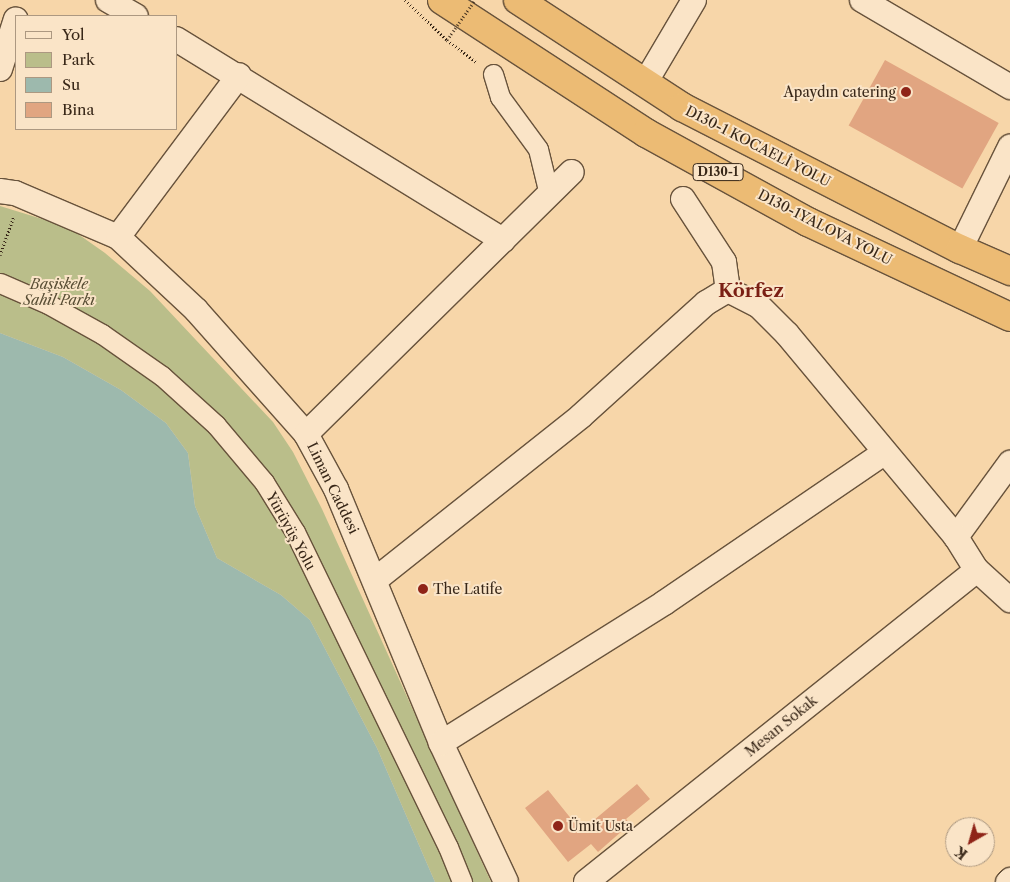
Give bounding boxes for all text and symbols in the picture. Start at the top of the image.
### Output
legend [15,15,178,130]
text: Yol [62,25,85,44]
text: Park [62,50,95,69]
text: Su [62,75,80,94]
place label: Apaydın catering [783,84,896,100]
marker: Apaydın catering [900,86,912,98]
text: Bina [62,100,94,119]
street label: D130-1 KOCAELİ YOLU [682,102,834,190]
road number: D130-1 [692,162,744,182]
street label: D130-1YALOVA YOLU [755,186,895,268]
park label: Başiskele Sahil Parkı [23,276,95,308]
district label: Körfez [718,280,784,302]
street label: Liman Caddesi [304,439,362,537]
street label: Yürüyüş Yolu [263,489,319,573]
place label: The Latife [433,581,502,597]
marker: The Latife [417,583,429,595]
street label: Mesan Sokak [742,692,820,760]
north arrow [945,817,995,867]
place label: Ümit Usta [568,818,633,834]
marker: Ümit Usta [552,820,564,832]
text: K [951,842,971,864]

